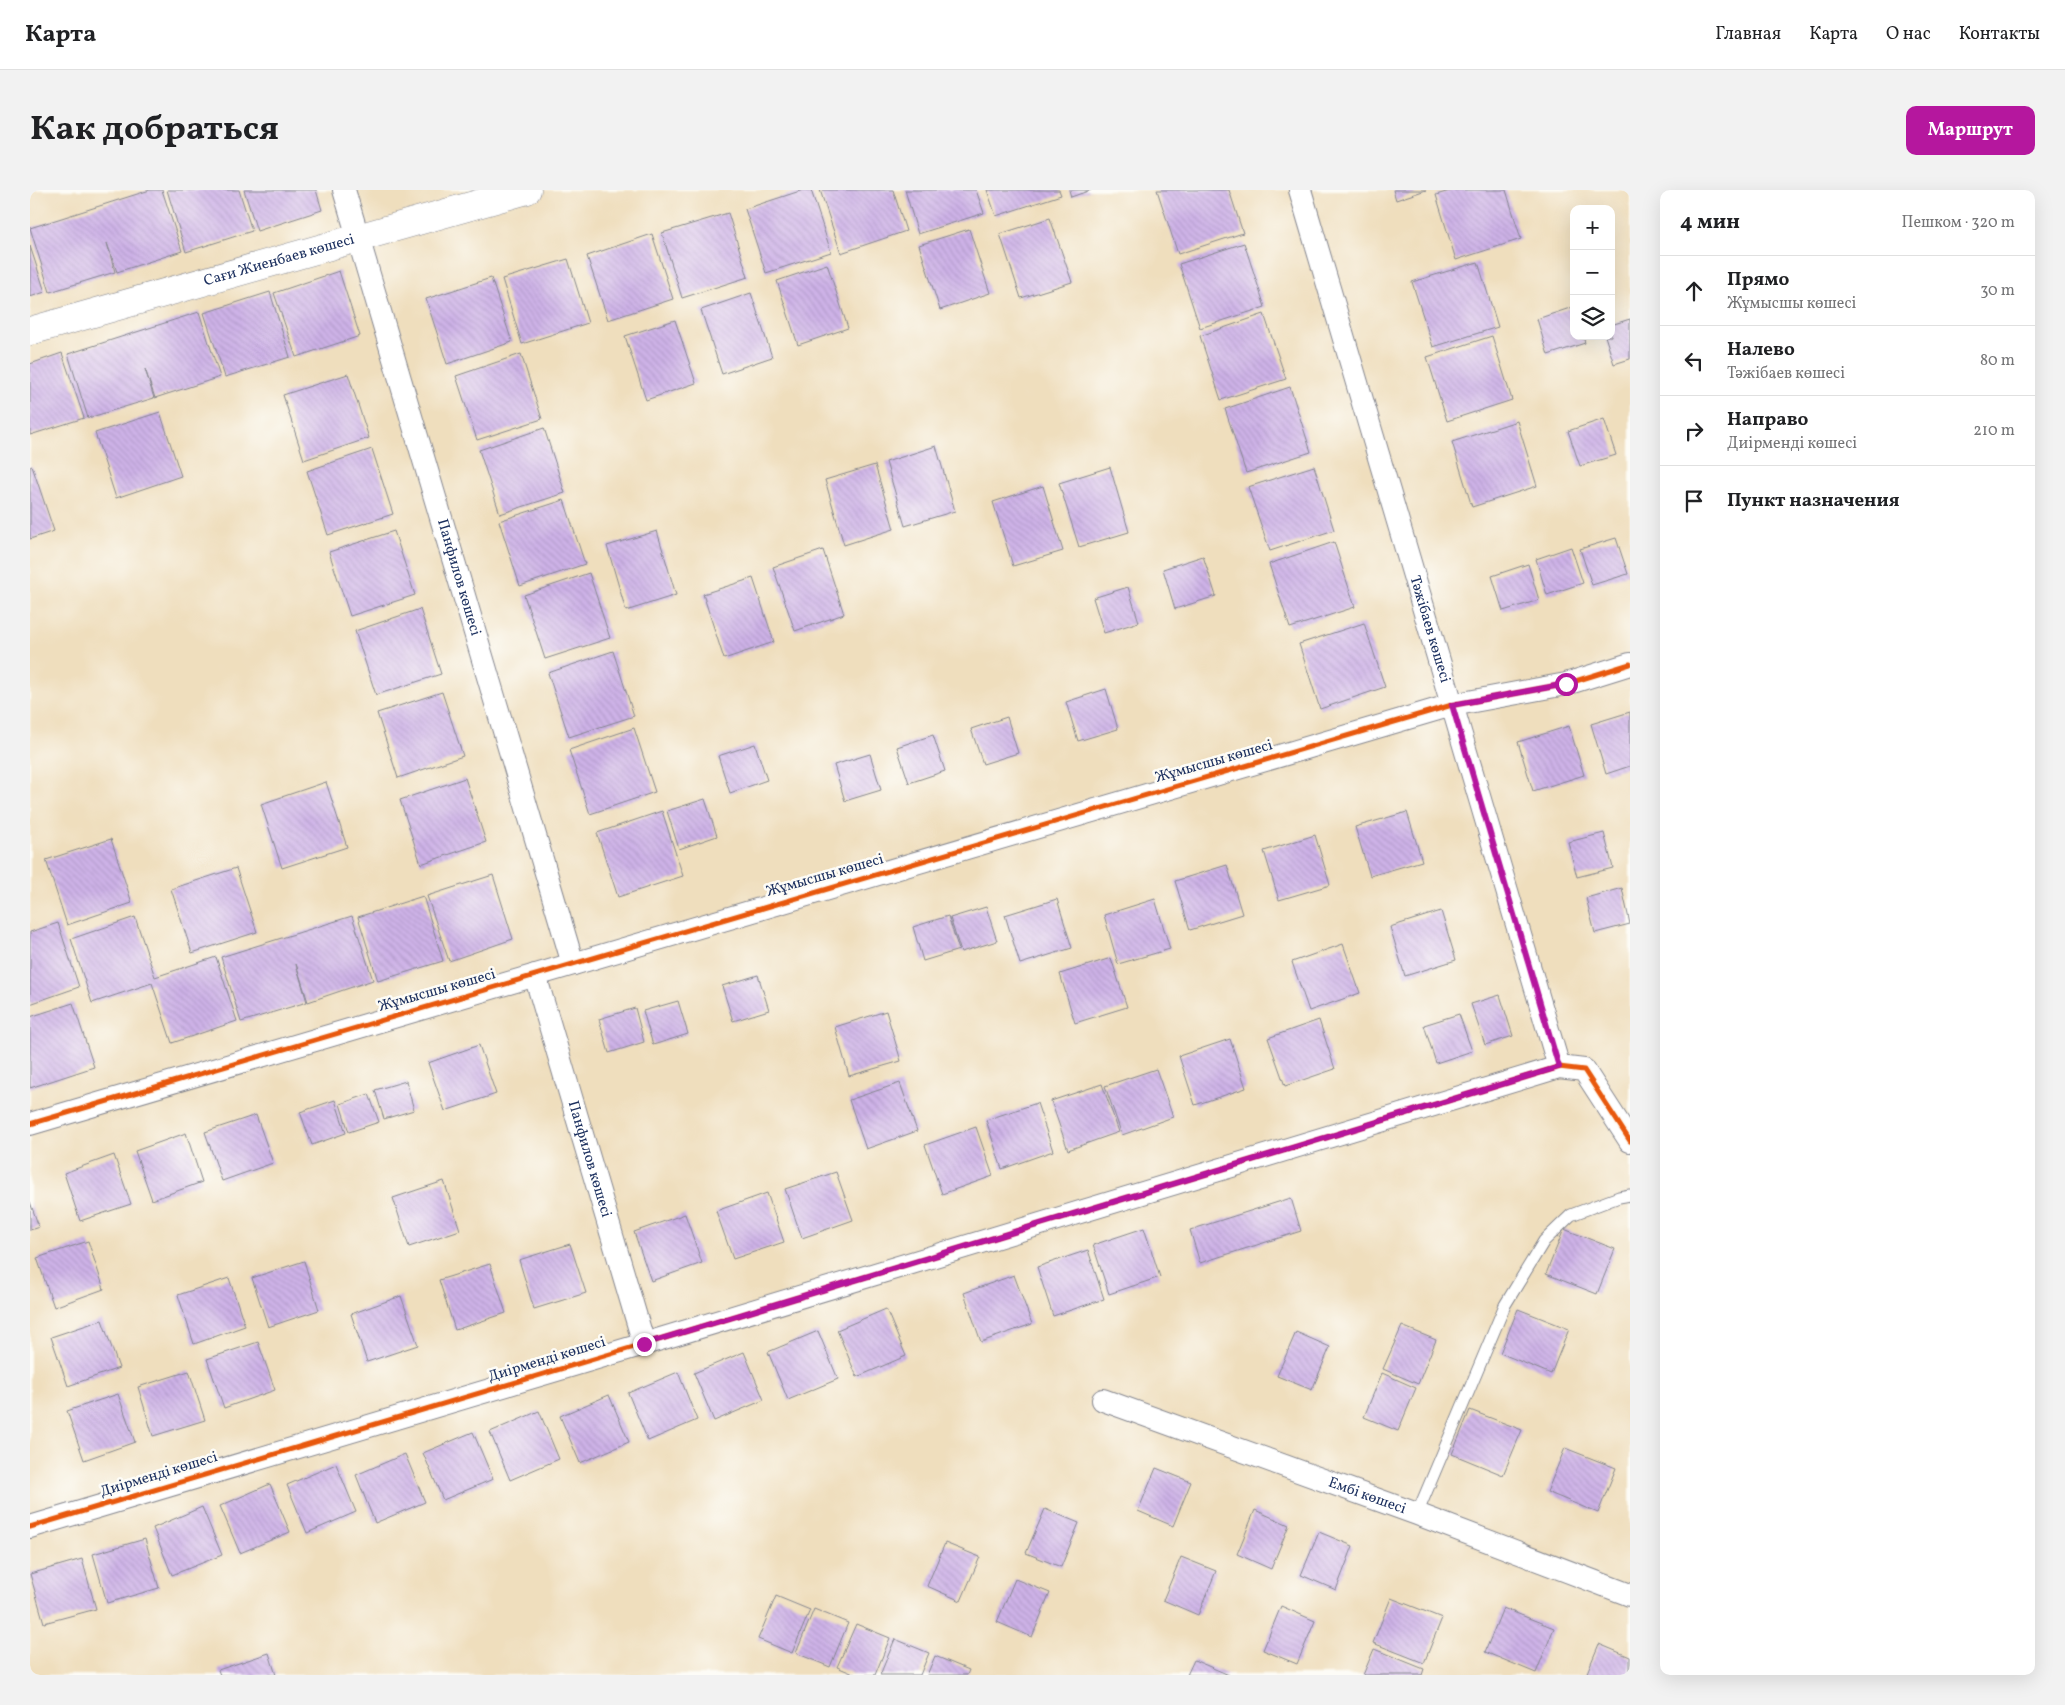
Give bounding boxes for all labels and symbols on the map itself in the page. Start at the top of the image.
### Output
street label: Сағи Жиенбаев көшесі [201,229,357,292]
street label: Панфилов көшесі [431,516,486,638]
street label: Тәжібаев көшесі [1404,573,1455,685]
route start [1555,673,1578,696]
street label: Жұмысшы көшесі [1153,735,1275,789]
street label: Жұмысшы көшесі [764,849,886,903]
street label: Жұмысшы көшесі [376,964,498,1018]
street label: Панфилов көшесі [562,1098,617,1220]
street label: Диірменді көшесі [486,1332,608,1388]
route end [633,1333,656,1356]
street label: Диірменді көшесі [98,1447,220,1503]
street label: Ембі көшесі [1325,1472,1409,1520]

